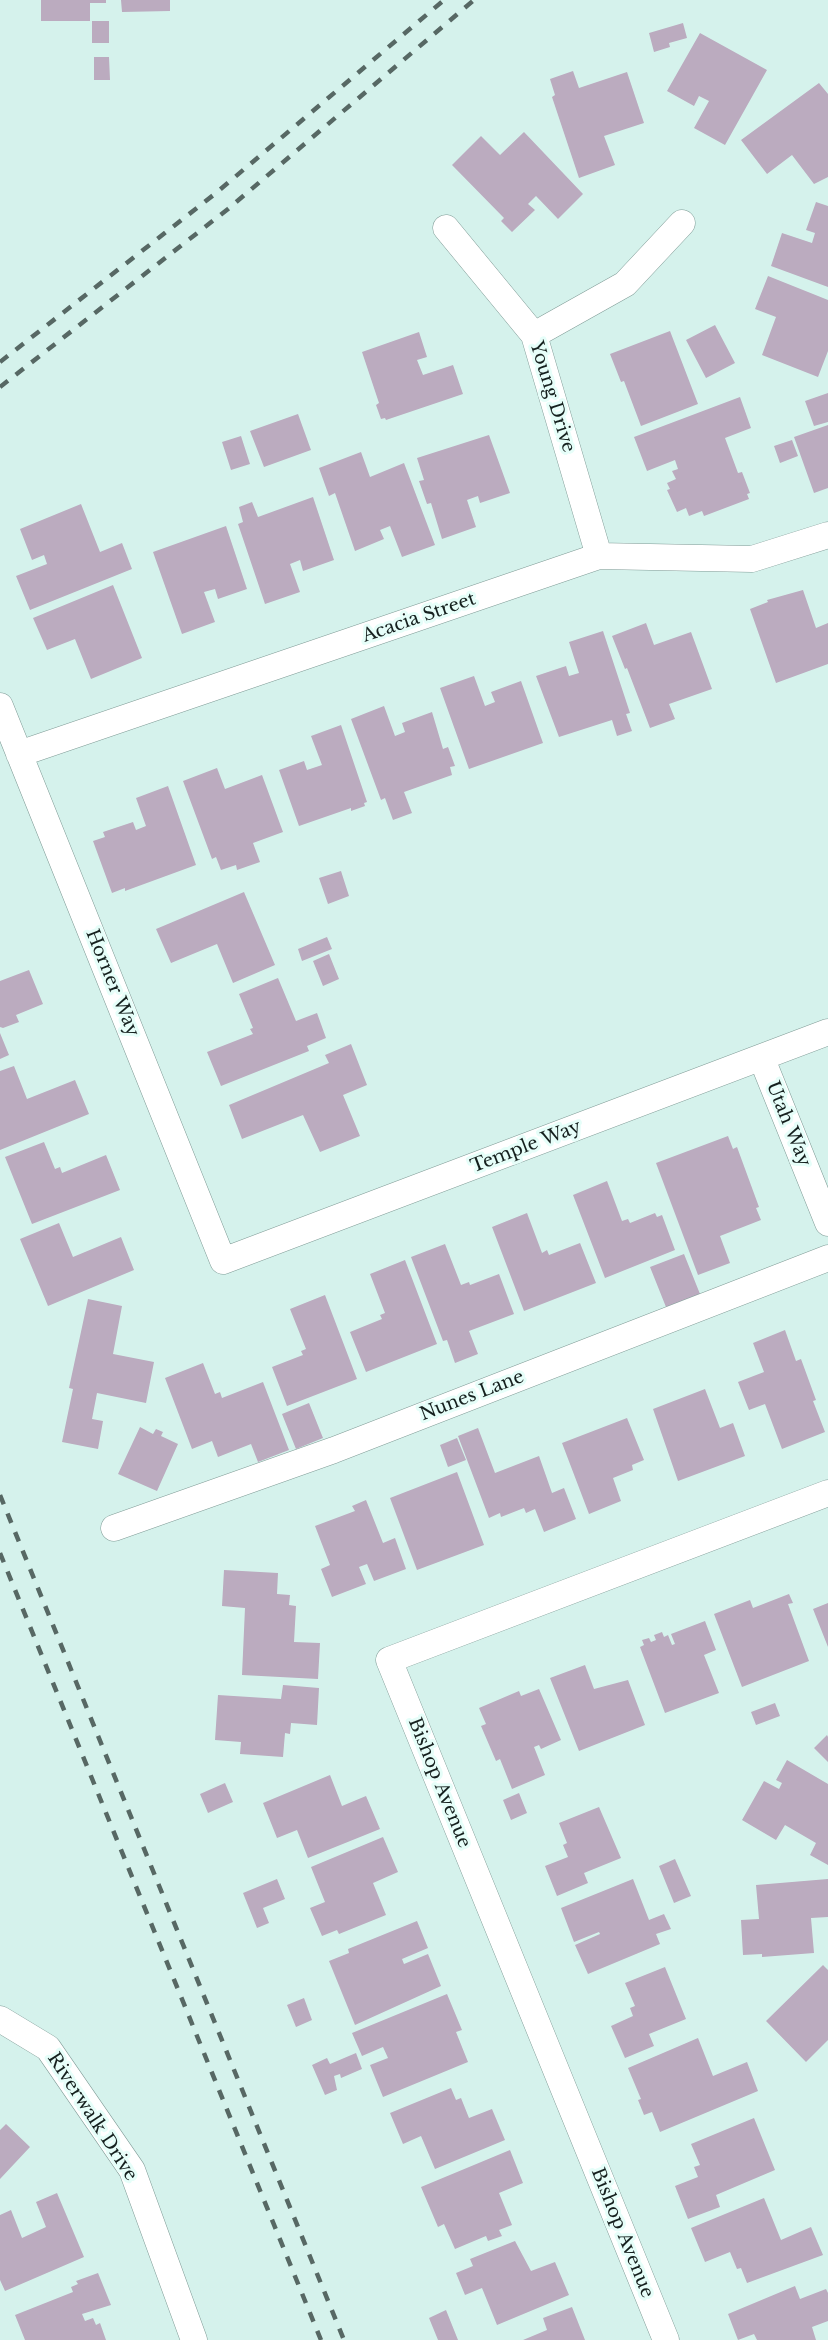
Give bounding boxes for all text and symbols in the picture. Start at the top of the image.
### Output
street label: Young Drive [525,339,579,455]
street label: Acacia Street [360,589,478,647]
street label: Horner Way [81,926,143,1040]
street label: Utah Way [761,1078,815,1170]
street label: Temple Way [468,1116,584,1178]
street label: Nunes Lane [417,1366,527,1426]
street label: Bishop Avenue [403,1715,475,1851]
street label: Riverwalk Drive [43,2049,141,2185]
street label: Bishop Avenue [586,2165,658,2301]

